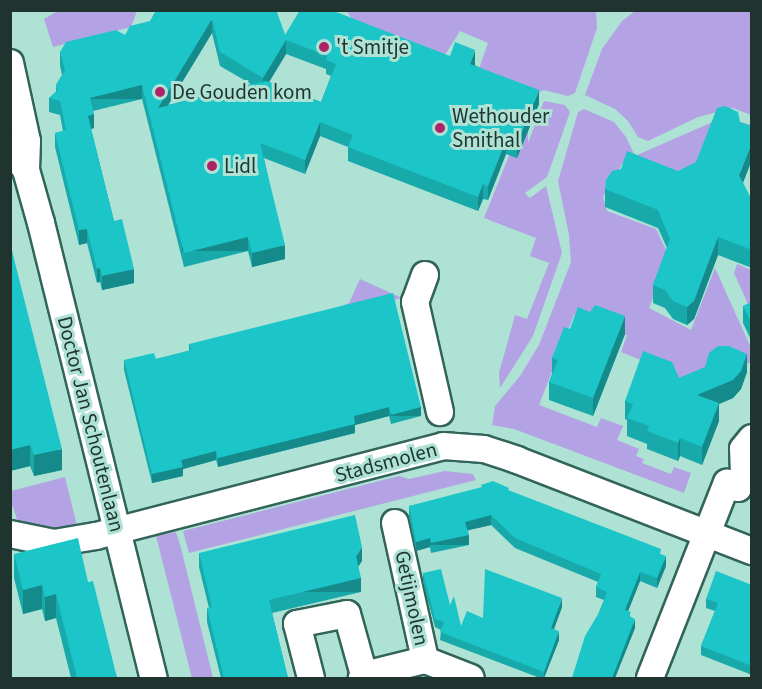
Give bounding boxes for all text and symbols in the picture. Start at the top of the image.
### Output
place label: 't Smitje [336,34,409,60]
marker: 't Smitje [317,40,331,54]
place label: De Gouden kom [172,79,312,105]
marker: De Gouden kom [153,85,167,99]
place label: Wethouder Smithal [452,103,549,153]
marker: Wethouder Smithal [433,121,447,135]
place label: Lidl [224,153,256,179]
marker: Lidl [205,159,219,173]
street label: Doctor Jan Schoutenlaan [52,314,130,534]
street label: Stadsmolen [332,436,440,488]
street label: Getijmolen [390,548,434,648]

